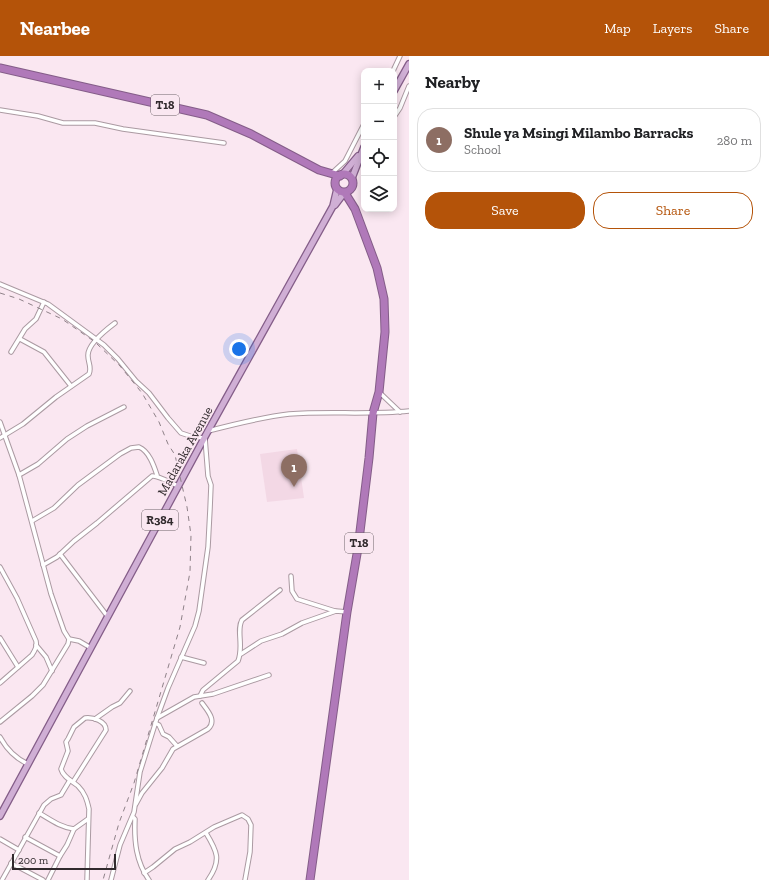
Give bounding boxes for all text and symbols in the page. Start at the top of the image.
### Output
text: Nearbee [20,17,90,40]
text: Map [604,20,631,37]
text: Layers [653,20,692,37]
text: Share [714,20,749,37]
map controls [361,68,397,212]
button: + [361,68,397,104]
text: Nearby [425,72,480,92]
road number: T18 [151,95,179,115]
button: − [361,104,397,140]
text: Shule ya Msingi Milambo Barracks [464,124,693,142]
text: 1 [436,133,442,148]
text: 280 m [717,133,752,148]
button: locate [361,140,397,176]
text: School [464,142,501,157]
button: layers [361,176,397,212]
button: Save [425,192,585,229]
button: Share [593,192,753,229]
your location [229,339,249,359]
street label: Madaraka Avenue [154,404,216,498]
pin: 1 [281,454,307,487]
road number: R384 [142,510,178,530]
road number: T18 [345,533,373,553]
scale bar [12,852,116,871]
text: 200 m [18,854,48,867]

